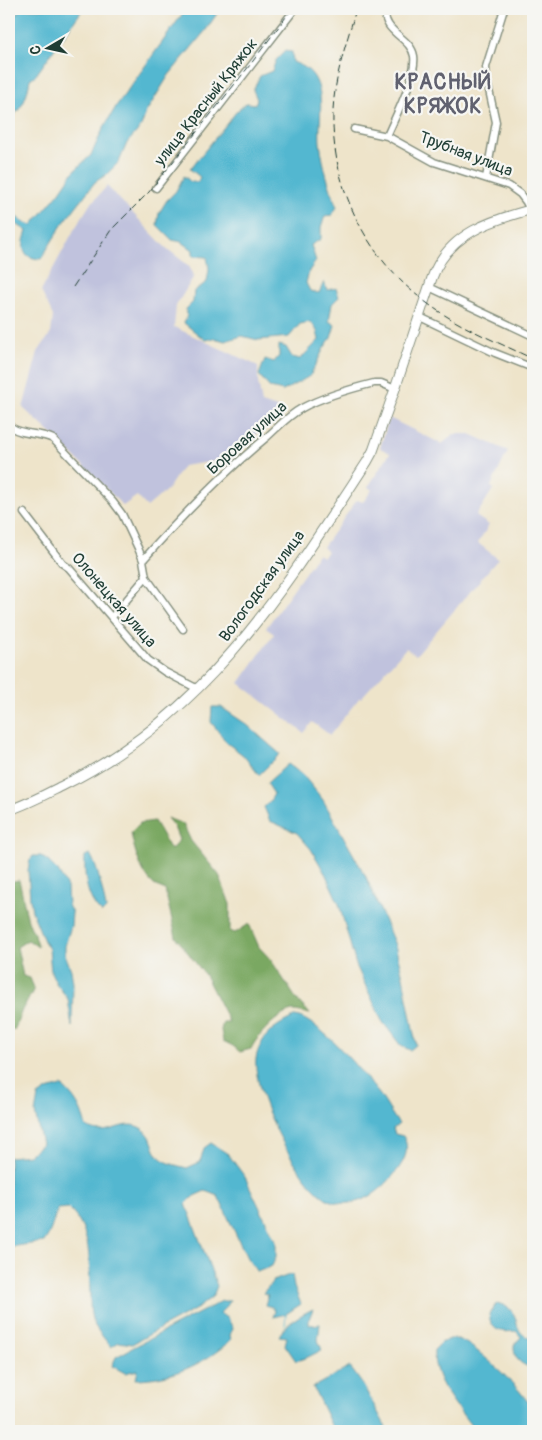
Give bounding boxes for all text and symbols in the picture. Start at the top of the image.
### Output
north arrow [22,22,72,72]
street label: улица Красный Кряжок [149,34,262,171]
text: С [27,44,45,56]
district label: КРАСНЫЙ КРЯЖОК [394,69,492,120]
street label: Трубная улица [416,127,516,181]
street label: Боровая улица [203,397,291,479]
street label: Вологодская улица [215,526,309,646]
street label: Олонецкая улица [67,548,161,652]

